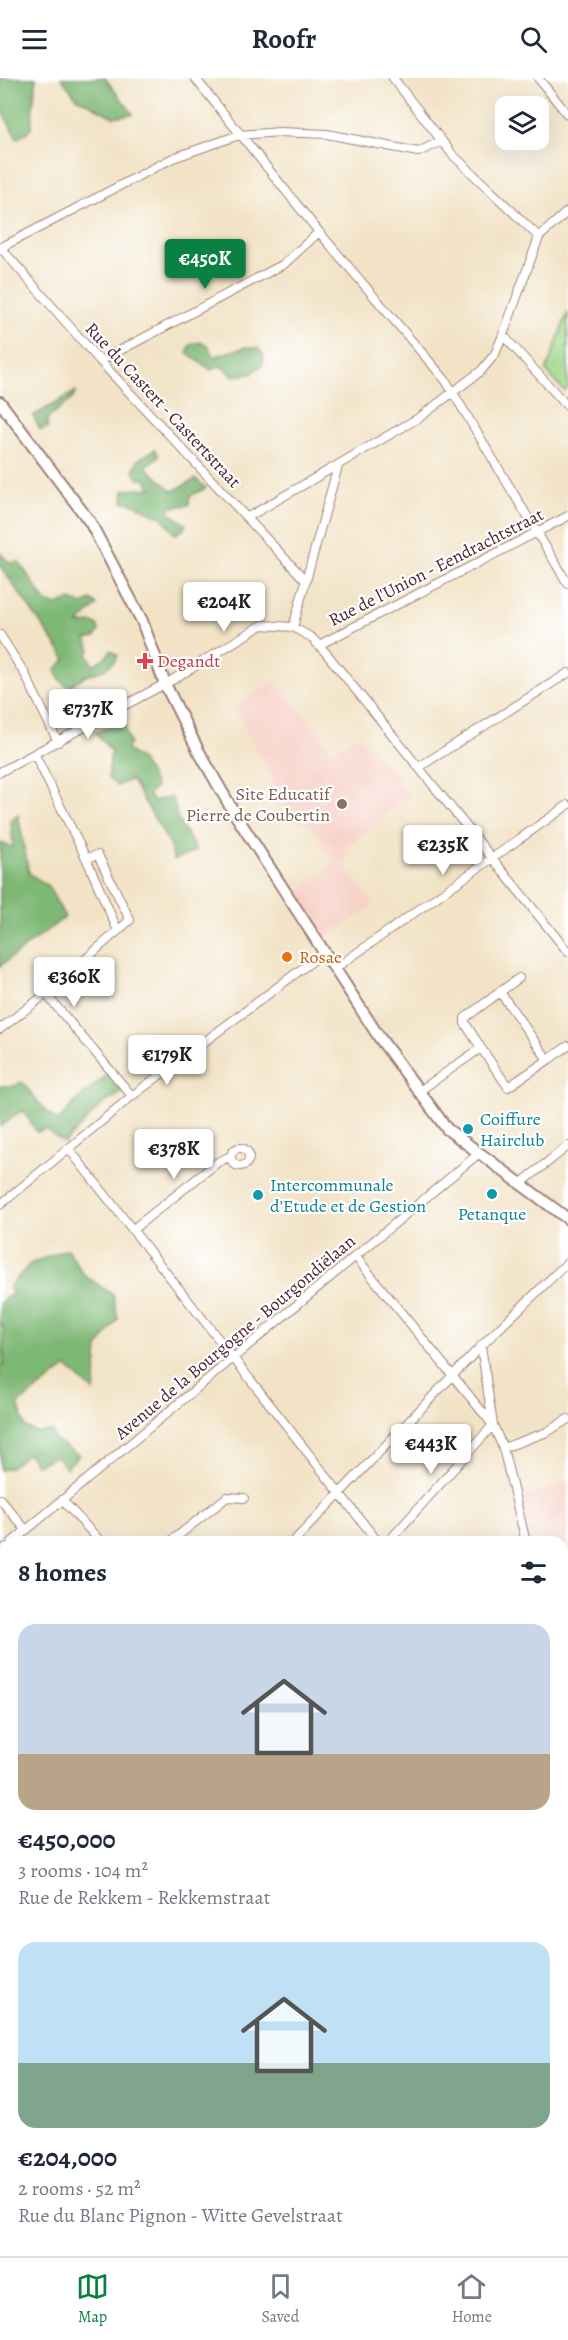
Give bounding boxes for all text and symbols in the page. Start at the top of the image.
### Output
text: Roofr [252,21,316,57]
icon: menu [18,23,51,56]
icon: search [517,23,550,56]
map controls [495,96,549,150]
button: layers [495,96,549,150]
pin: €450K [163,239,247,290]
text: €450K [179,245,231,272]
street label: Rue du Castert - Castertstraat [80,317,246,493]
street label: Rue de l'Union - Eendrachtstraat [324,502,548,632]
pin: €204K [182,582,266,633]
text: €204K [197,588,251,615]
place label: Degandt [157,649,220,673]
marker: Degandt [138,654,152,668]
pin: €737K [46,689,130,740]
text: €737K [63,695,113,722]
place label: Site Educatif Pierre de Coubertin [186,782,333,827]
marker: Site Educatif Pierre de Coubertin [335,797,349,811]
pin: €235K [401,825,485,876]
text: €235K [417,831,469,858]
place label: Rosae [299,945,342,969]
marker: Rosae [280,950,294,964]
pin: €360K [32,957,116,1008]
text: €360K [48,963,100,990]
pin: €179K [125,1035,209,1086]
text: €179K [142,1041,192,1068]
place label: Coiffure Hairclub [480,1107,544,1152]
marker: Coiffure Hairclub [461,1122,475,1136]
pin: €378K [132,1129,216,1180]
text: €378K [148,1135,200,1162]
place label: Intercommunale d’Etude et de Gestion [270,1173,426,1218]
marker: Petanque [485,1187,499,1201]
marker: Intercommunale d’Etude et de Gestion [251,1188,265,1202]
place label: Petanque [458,1202,526,1226]
street label: Avenue de la Bourgogne - Bourgondiëlaan [109,1229,360,1446]
pin: €443K [389,1424,473,1475]
text: €443K [405,1430,457,1457]
text: 8 homes [18,1555,107,1590]
icon: filters [517,1556,550,1589]
icon: home [230,1663,338,1771]
text: €450,000 [18,1822,116,1857]
text: 3 rooms · 104 m² [18,1857,148,1884]
text: Rue de Rekkem - Rekkemstraat [18,1884,270,1911]
icon: home [230,1981,338,2089]
text: €204,000 [18,2140,117,2175]
text: 2 rooms · 52 m² [18,2175,141,2202]
text: Rue du Blanc Pignon - Witte Gevelstraat [18,2202,343,2229]
tab: Map [76,2270,109,2328]
tab: Saved [261,2270,299,2328]
tab: Home [452,2270,492,2328]

